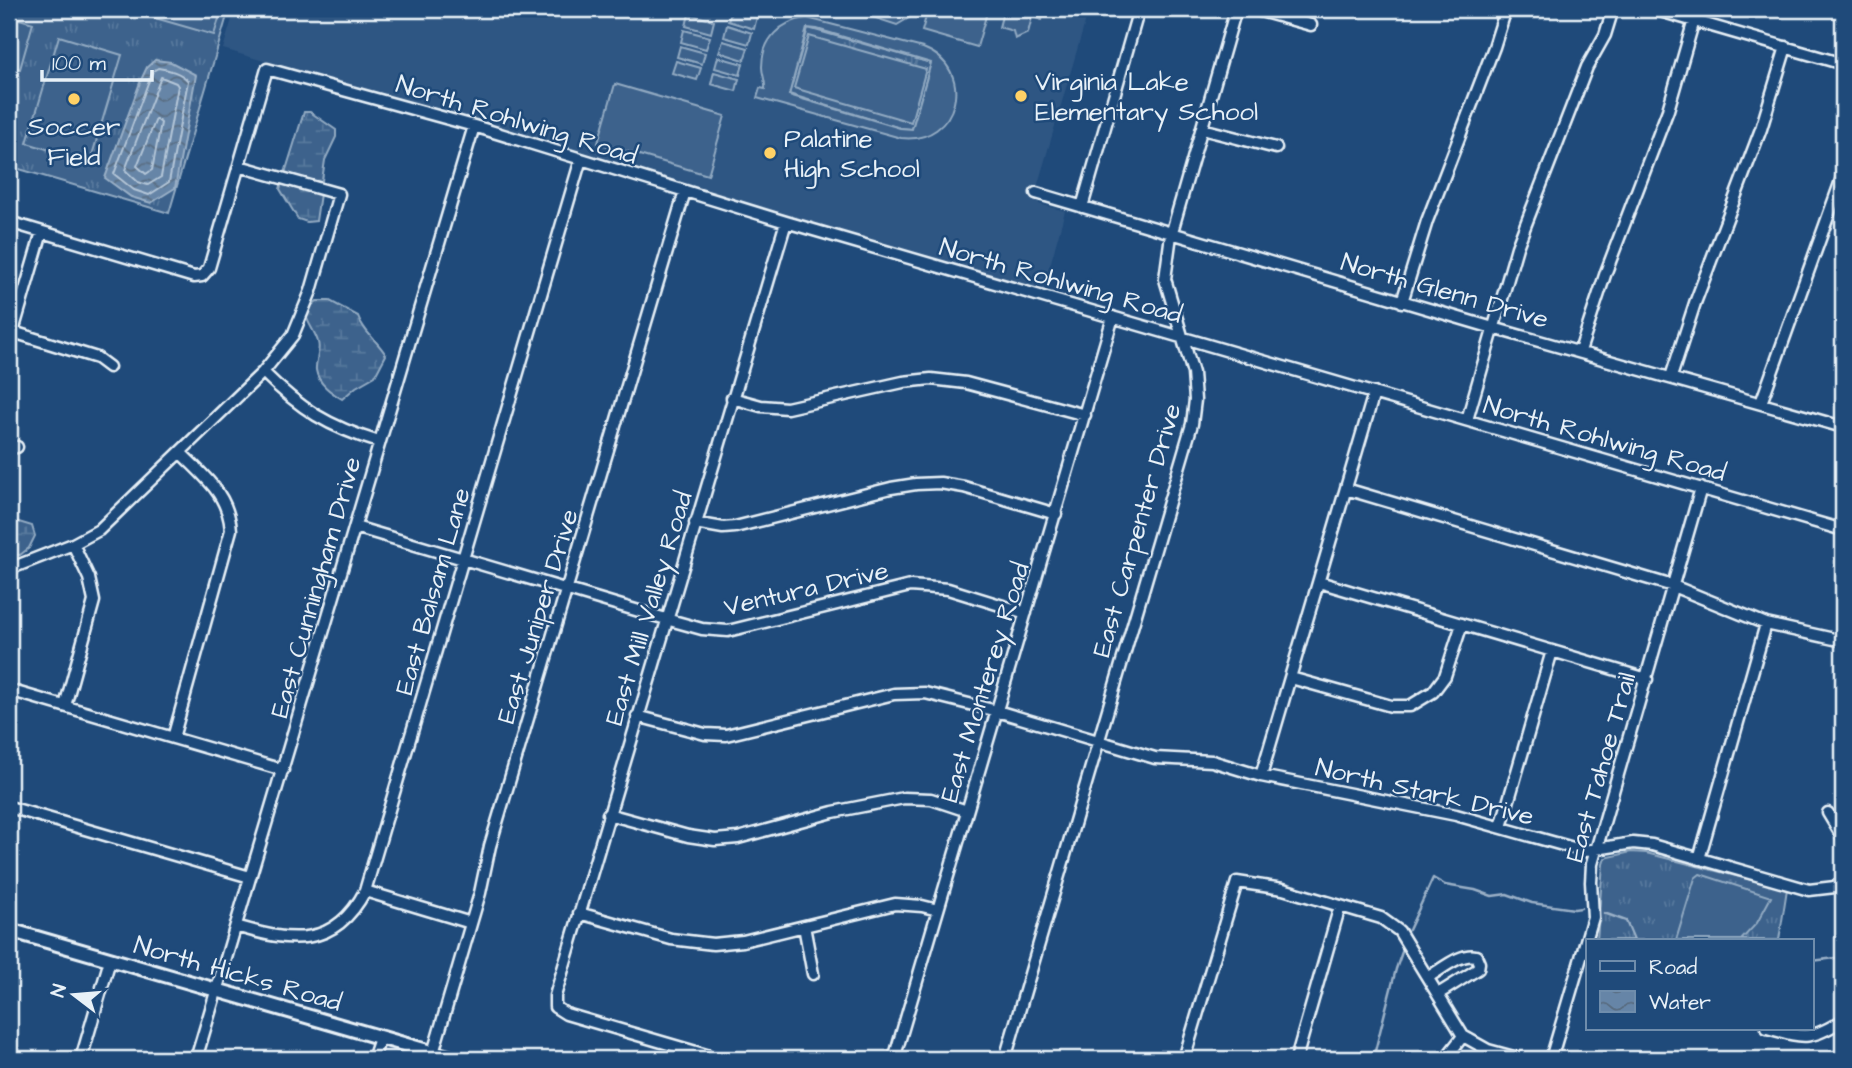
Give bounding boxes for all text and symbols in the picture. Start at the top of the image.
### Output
scale bar [42,38,152,82]
text: 100 m [52,49,107,78]
place label: Virginia Lake Elementary School [1035,64,1258,132]
street label: North Rohlwing Road [391,66,642,176]
marker: Virginia Lake Elementary School [1013,88,1029,104]
marker: Soccer Field [66,91,82,107]
place label: Soccer Field [28,109,120,175]
place label: Palatine High School [784,121,920,189]
marker: Palatine High School [762,145,778,161]
street label: North Rohlwing Road [935,229,1186,335]
street label: North Glenn Drive [1337,244,1553,338]
street label: North Rohlwing Road [1479,387,1730,493]
street label: East Carpenter Drive [1084,399,1190,661]
street label: East Cunningham Drive [261,453,372,723]
street label: East Balsam Lane [386,484,480,699]
street label: East Mill Valley Road [596,487,704,730]
street label: East Juniper Drive [488,505,588,728]
street label: Ventura Drive [720,553,892,625]
street label: East Monterey Road [931,558,1040,807]
street label: East Tahoe Trail [1557,668,1645,866]
street label: North Stark Drive [1312,749,1537,835]
street label: North Hicks Road [130,927,346,1021]
legend [1586,939,1814,1030]
text: Road [1649,953,1697,982]
north arrow [38,960,108,1030]
text: N [44,981,74,1000]
text: Water [1649,988,1711,1017]

